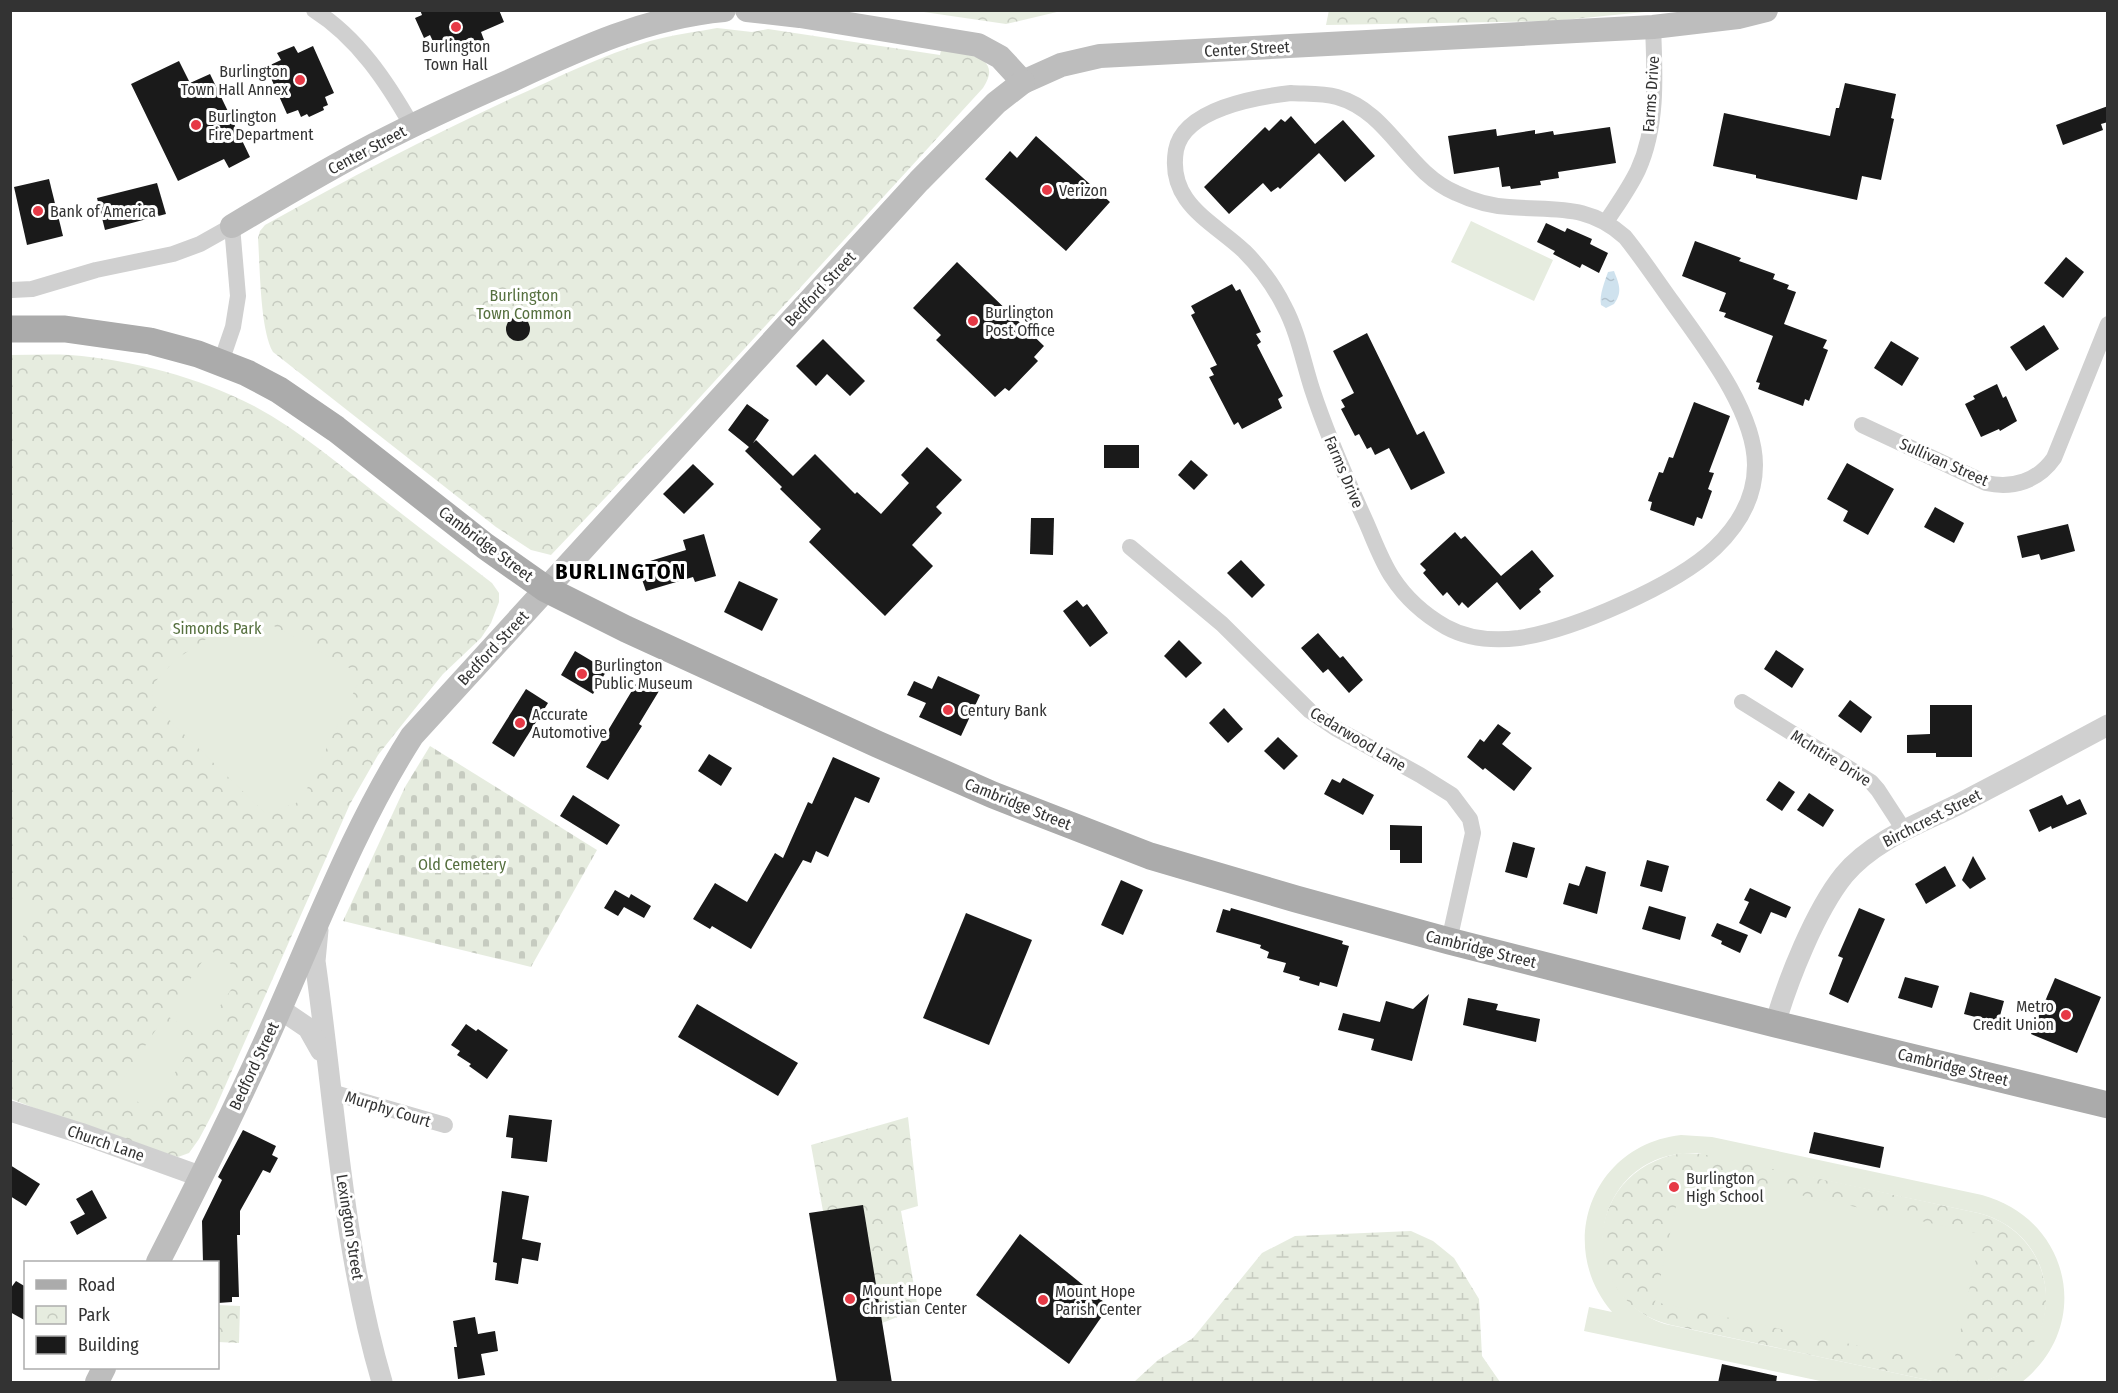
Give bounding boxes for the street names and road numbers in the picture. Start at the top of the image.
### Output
street label: Center Street [1204,37,1291,61]
street label: Farms Drive [1639,55,1663,133]
street label: Center Street [325,121,410,179]
street label: Bedford Street [781,247,860,330]
street label: Farms Drive [1320,433,1368,511]
street label: Sullivan Street [1897,434,1992,490]
street label: Cambridge Street [435,502,537,586]
street label: Bedford Street [454,606,533,689]
street label: Cedarwood Lane [1307,703,1409,775]
street label: McIntire Drive [1787,726,1875,790]
street label: Cambridge Street [962,774,1075,834]
street label: Birchcrest Street [1879,785,1985,851]
street label: Cambridge Street [1424,926,1539,972]
street label: Bedford Street [225,1018,283,1113]
street label: Cambridge Street [1896,1044,2011,1090]
street label: Murphy Court [343,1087,434,1131]
street label: Church Lane [65,1121,147,1165]
street label: Lexington Street [332,1173,368,1282]

